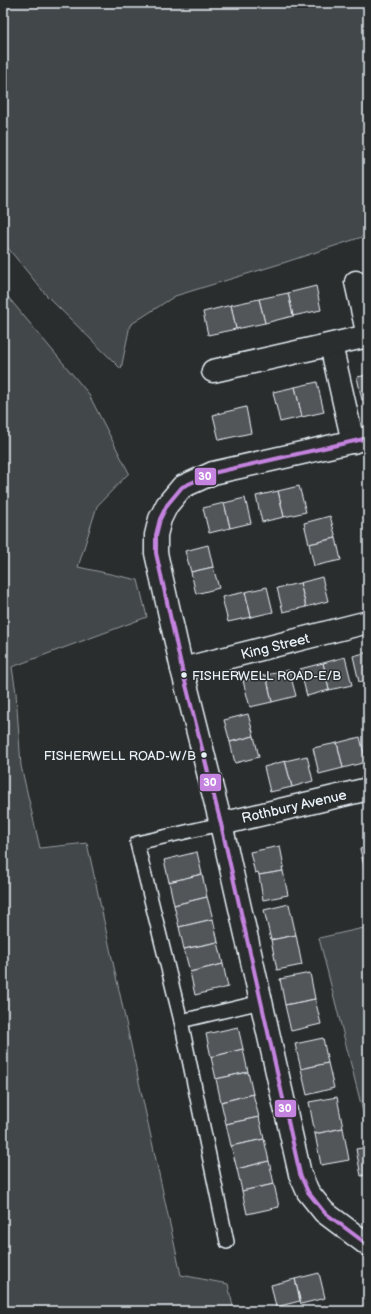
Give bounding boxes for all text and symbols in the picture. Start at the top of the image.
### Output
line badge: 30 [194,467,217,486]
text: 30 [198,470,212,483]
street label: King Street [239,630,312,663]
place label: FISHERWELL ROAD-E/B [192,668,341,684]
marker: FISHERWELL ROAD-E/B [179,670,189,680]
place label: FISHERWELL ROAD-W/B [44,748,196,764]
marker: FISHERWELL ROAD-W/B [199,750,209,760]
line badge: 30 [199,773,222,792]
text: 30 [203,776,217,789]
street label: Rothbury Avenue [240,786,348,827]
line badge: 30 [274,1099,297,1118]
text: 30 [278,1102,292,1115]

